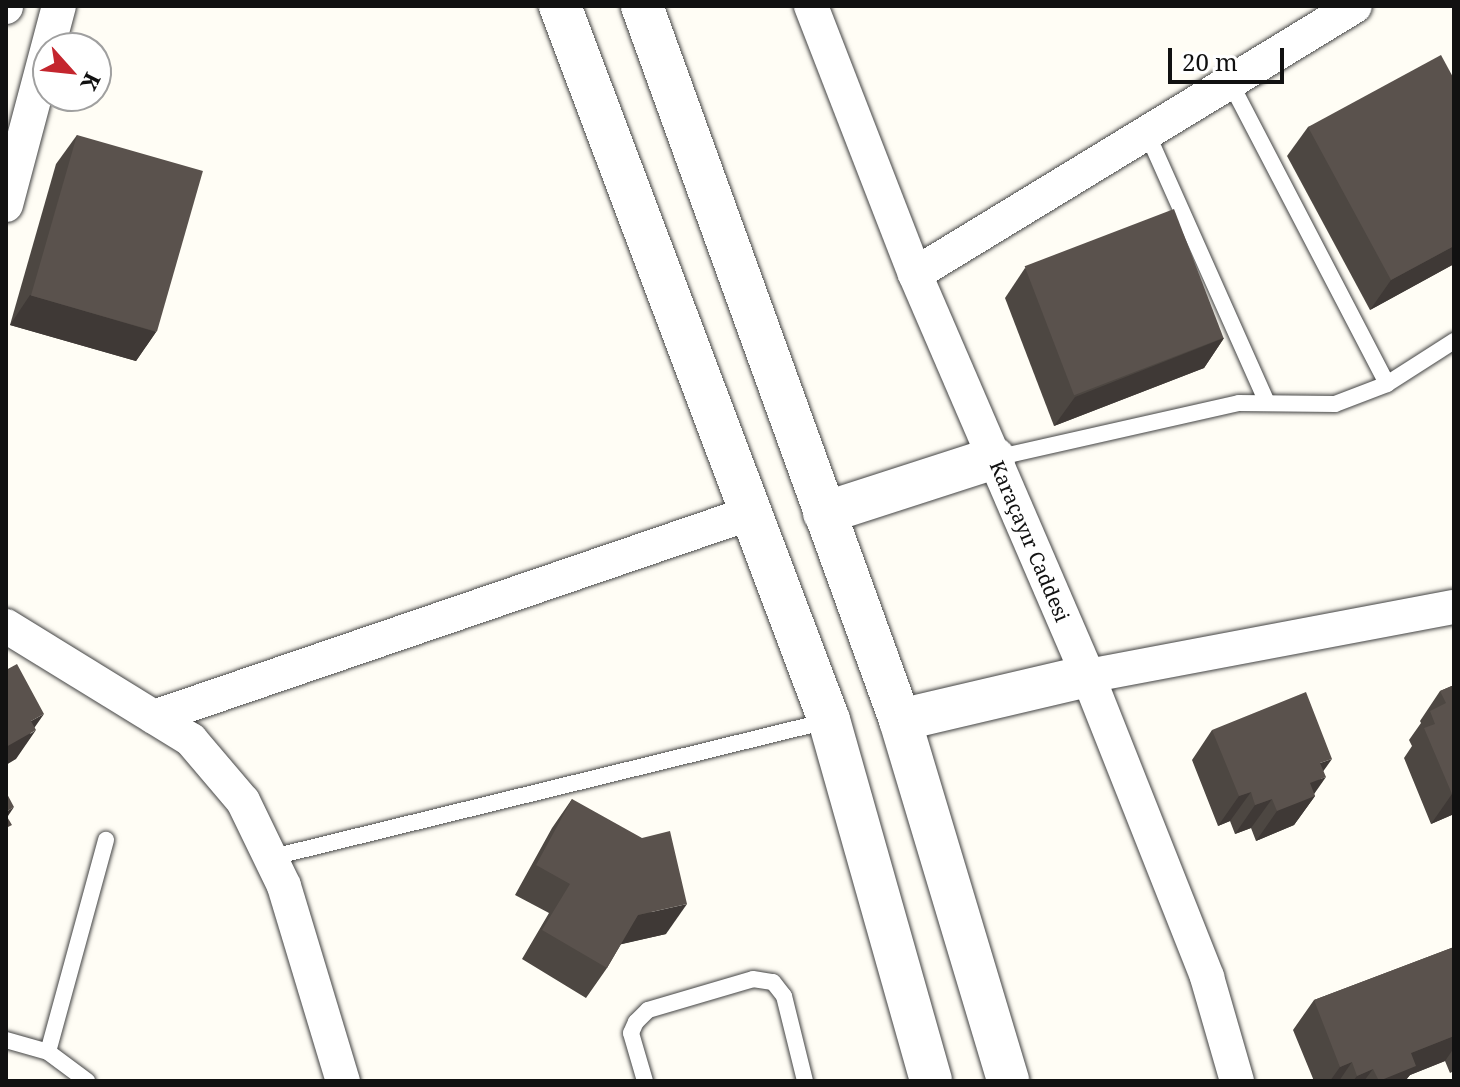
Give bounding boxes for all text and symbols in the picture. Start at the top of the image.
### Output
north arrow [32,32,112,112]
scale bar [1172,32,1288,82]
text: 20 m [1182,45,1238,78]
text: K [75,68,109,96]
street label: Karaçayır Caddesi [985,457,1075,625]

